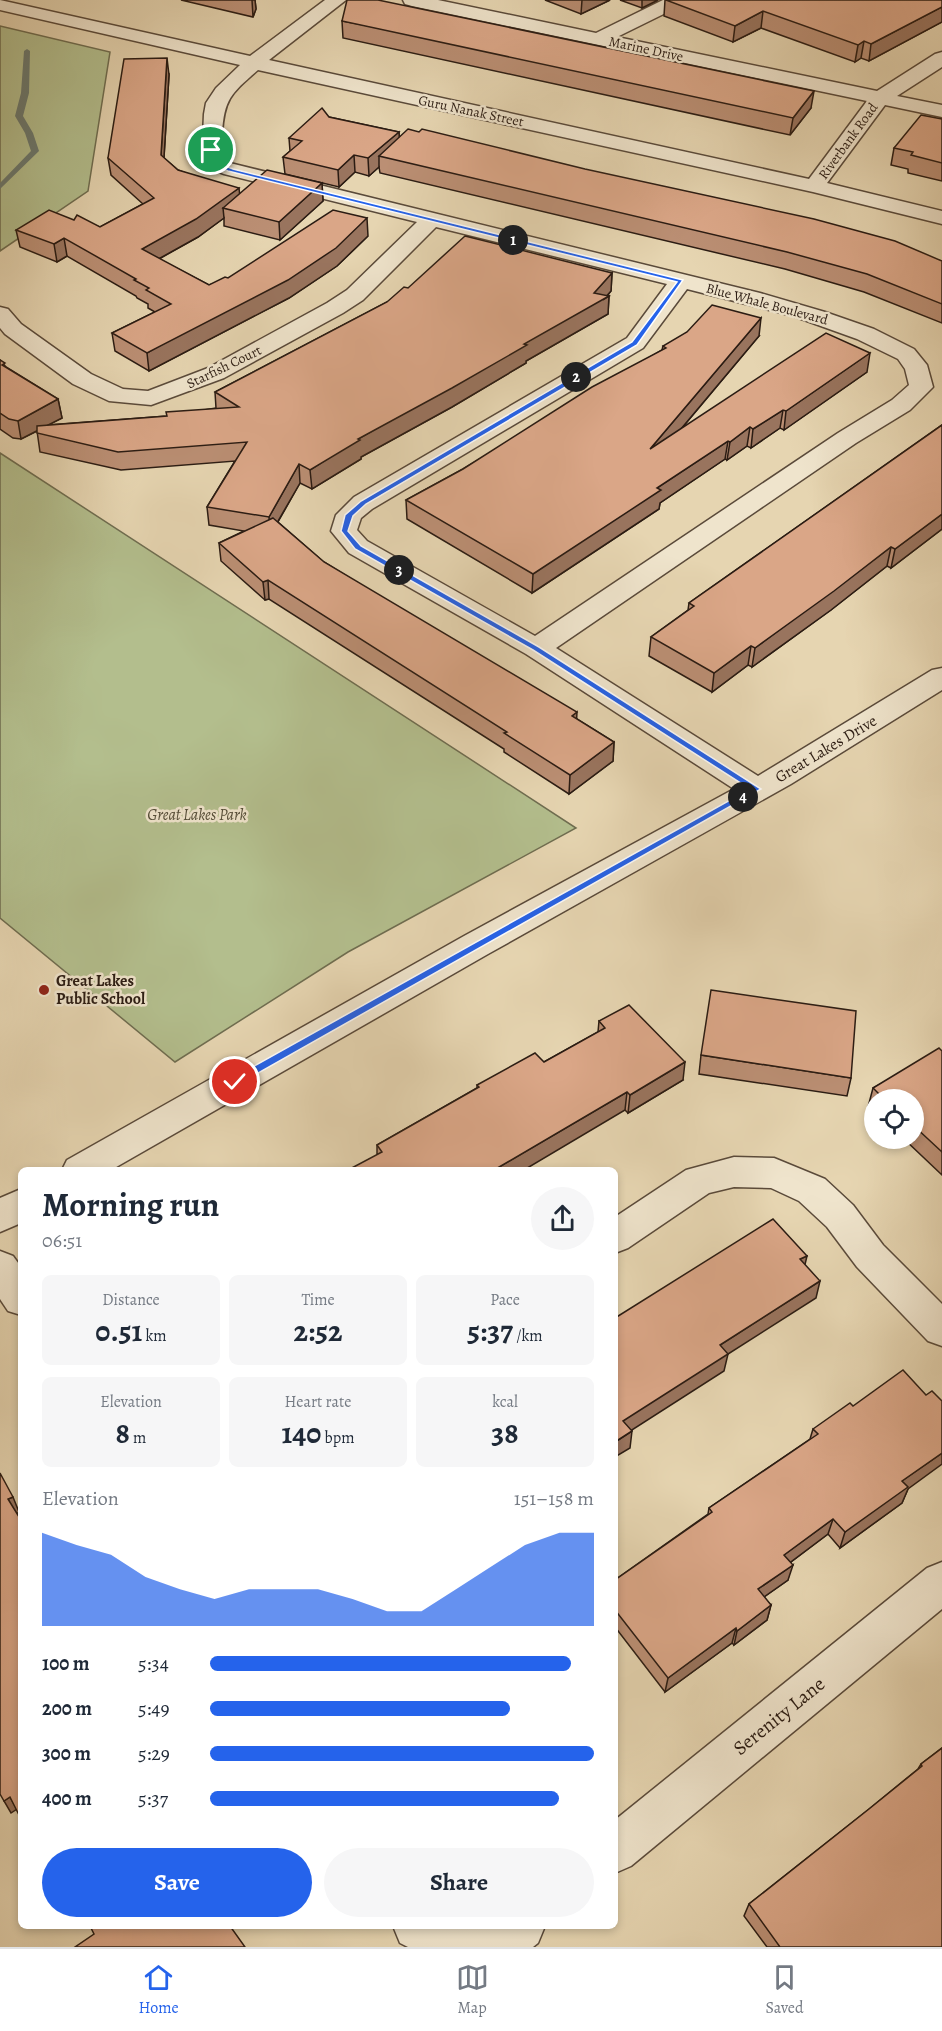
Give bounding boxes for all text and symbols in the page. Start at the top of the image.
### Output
street label: Marine Drive [607,32,685,66]
street label: Guru Nanak Street [417,91,526,131]
street label: Riverbank Road [814,99,882,183]
pin [185,124,236,175]
icon: arrive [194,133,227,166]
pin: 1 [498,225,528,255]
text: 1 [510,229,516,251]
street label: Blue Whale Boulevard [704,279,831,330]
street label: Starfish Court [183,341,265,393]
pin: 2 [561,362,591,392]
text: 2 [572,366,580,388]
pin: 3 [384,555,414,585]
text: 3 [396,559,402,581]
street label: Great Lakes Drive [771,710,881,788]
pin: 4 [728,782,758,812]
text: 4 [739,786,747,808]
park label: Great Lakes Park [147,804,247,826]
place label: Great Lakes Public School [56,970,146,1010]
marker: Great Lakes Public School [37,983,51,997]
pin [209,1056,260,1107]
icon: check [218,1065,251,1098]
map controls [864,1089,924,1149]
button: locate [864,1089,924,1149]
text: Morning run [42,1182,219,1227]
button: share [531,1187,594,1250]
text: 06:51 [42,1227,82,1254]
text: Distance [102,1289,160,1311]
text: Time [301,1289,335,1311]
text: Pace [490,1289,520,1311]
text: 0.51 [95,1311,142,1351]
text: 2:52 [294,1311,342,1351]
text: 5:37 [467,1311,513,1351]
text: km [142,1325,167,1347]
text: /km [513,1325,543,1347]
text: Elevation [100,1391,162,1413]
text: Heart rate [285,1391,351,1413]
text: kcal [492,1391,518,1413]
text: 8 [116,1413,130,1453]
text: 140 [282,1413,321,1453]
text: 38 [491,1413,519,1453]
text: m [130,1427,146,1449]
text: bpm [321,1427,355,1449]
text: Elevation [42,1485,119,1512]
text: 151–158 m [514,1485,594,1512]
text: 100 m [42,1650,90,1677]
text: 5:34 [138,1650,169,1677]
street label: Serenity Lane [727,1671,831,1761]
text: 200 m [42,1695,92,1722]
text: 5:49 [138,1695,170,1722]
text: 300 m [42,1740,91,1767]
text: 5:29 [138,1740,170,1767]
text: 400 m [42,1785,92,1812]
text: 5:37 [138,1785,168,1812]
button: Save [42,1848,312,1917]
button: Share [324,1848,594,1917]
tab: Home [138,1961,179,2019]
tab: Map [456,1961,489,2019]
tab: Saved [766,1961,804,2019]

